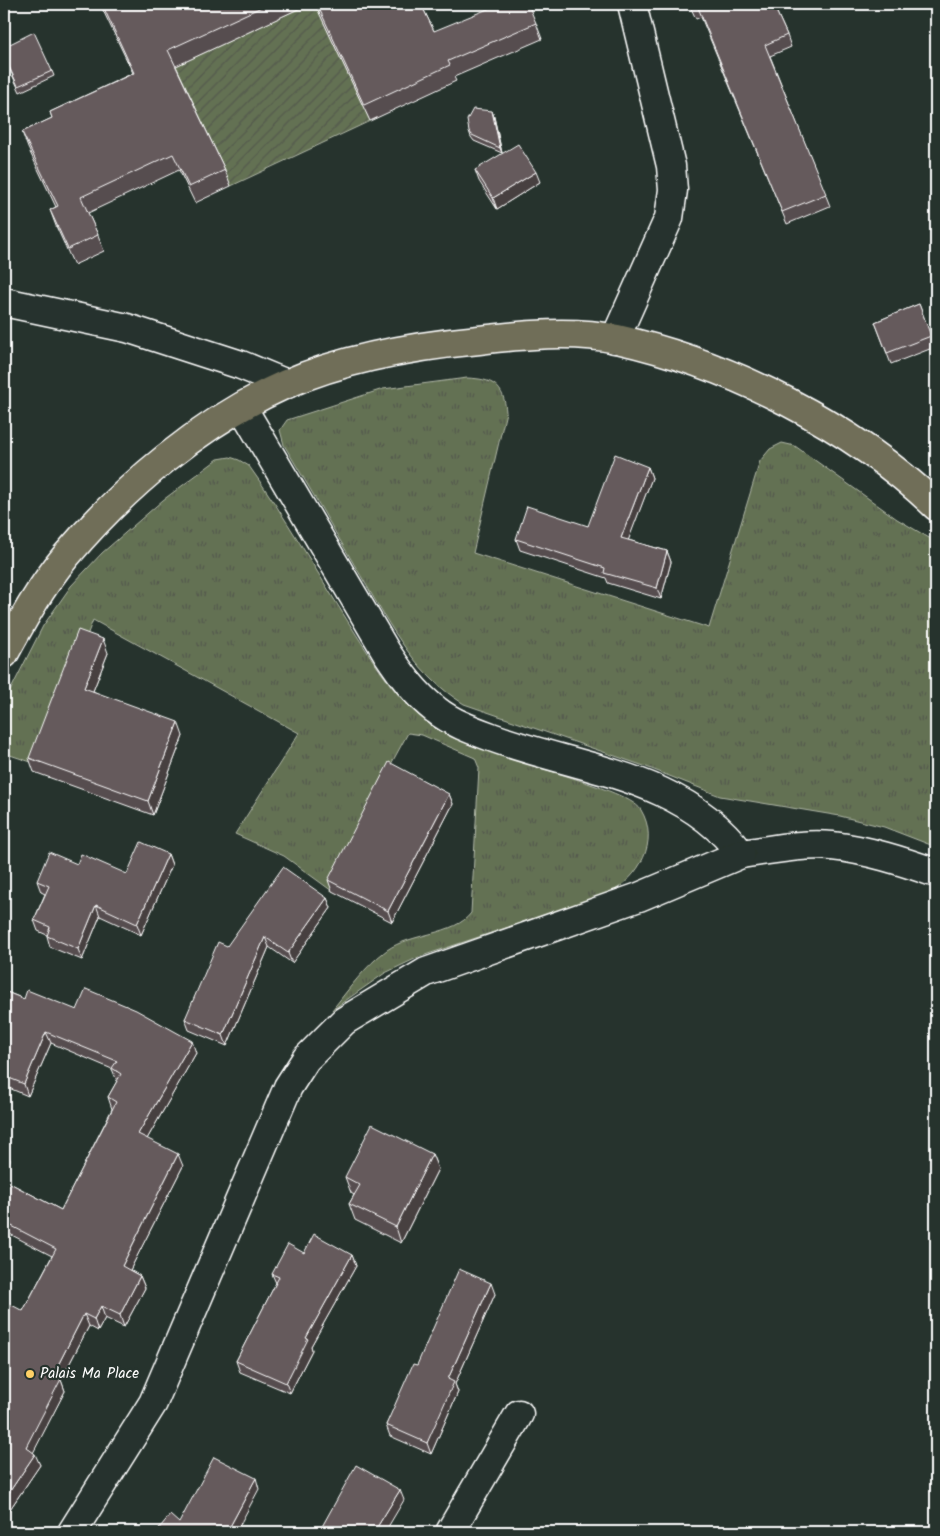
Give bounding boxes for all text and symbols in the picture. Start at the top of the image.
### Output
place label: Palais Ma Place [40,1362,139,1386]
marker: Palais Ma Place [24,1368,36,1380]

